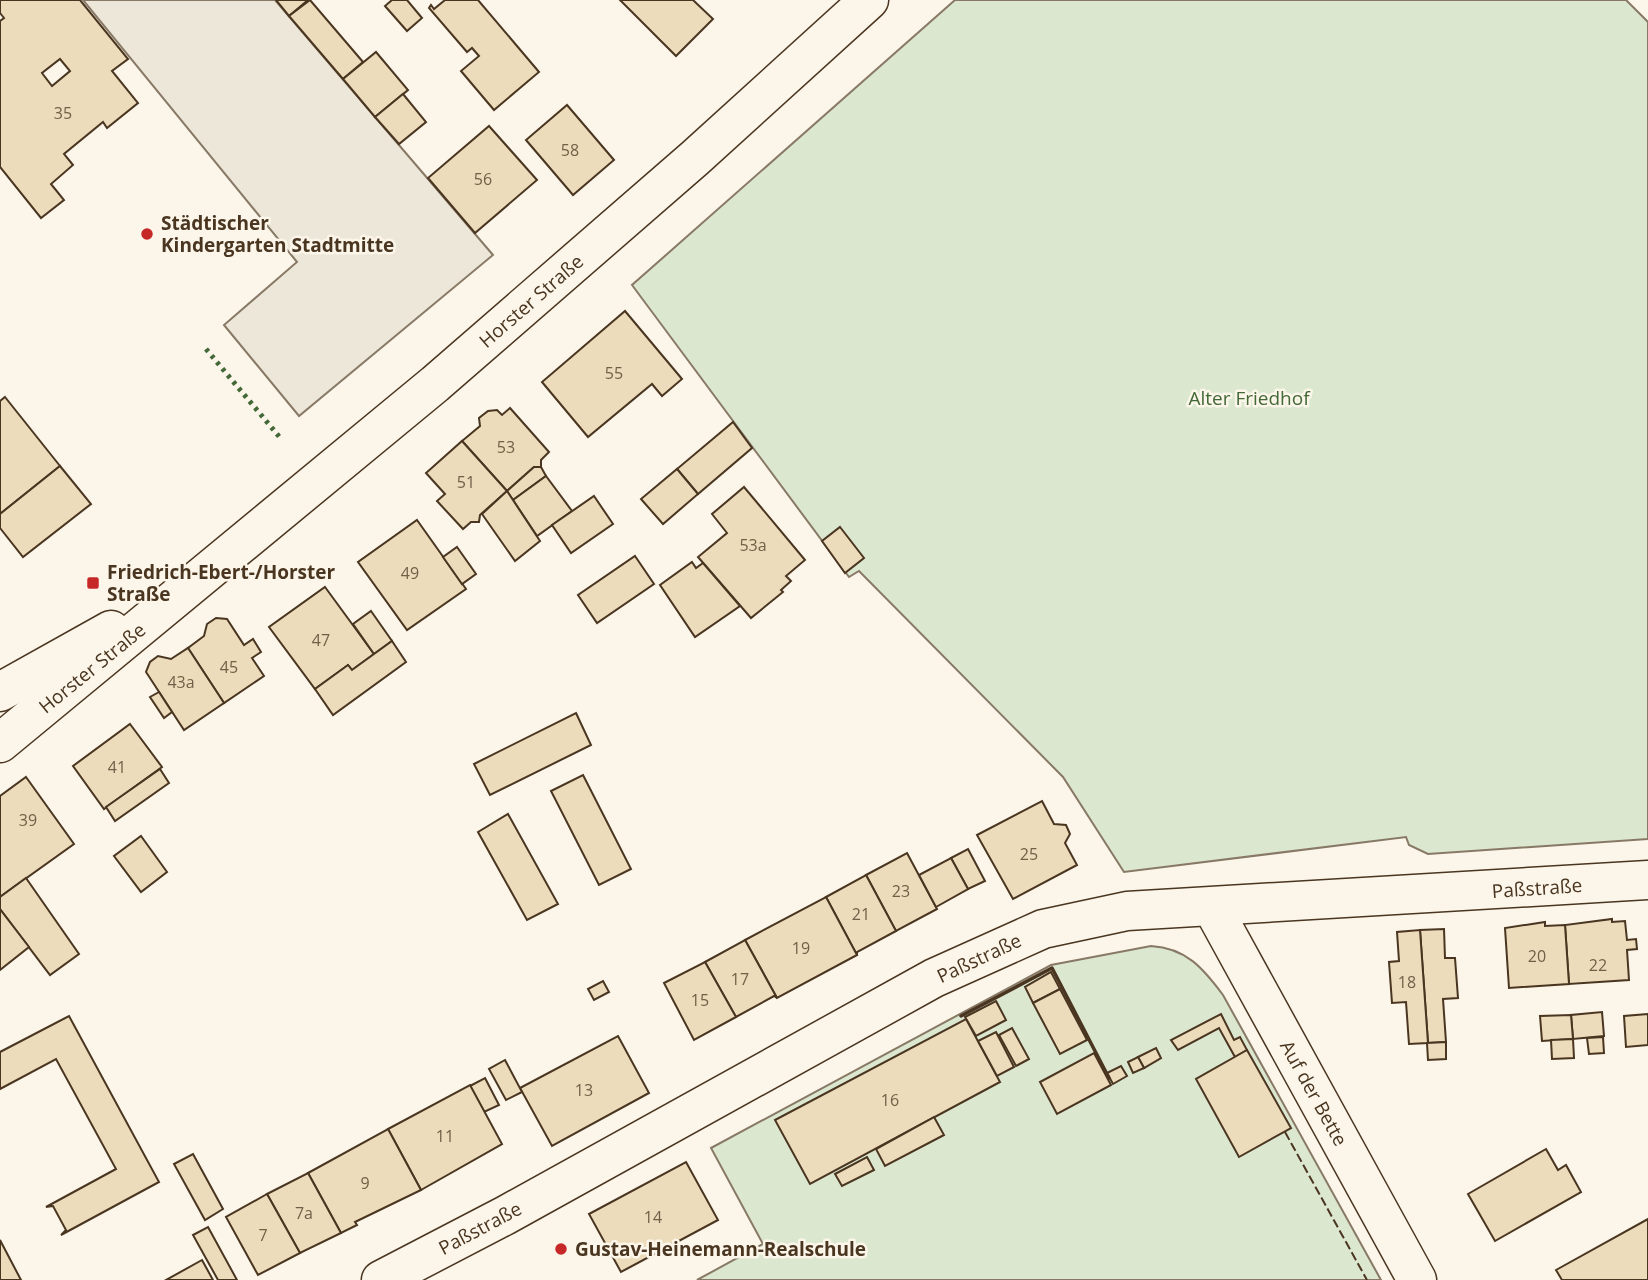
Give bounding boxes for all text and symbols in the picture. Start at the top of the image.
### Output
house number: 35 [54,102,72,124]
house number: 58 [561,139,579,161]
house number: 56 [474,168,492,190]
place label: Städtischer Kindergarten Stadtmitte [161,210,394,258]
marker: Städtischer Kindergarten Stadtmitte [139,226,155,242]
street label: Horster Straße [473,248,589,354]
house number: 55 [605,362,623,384]
park label: Alter Friedhof [1188,385,1311,411]
house number: 53 [497,436,515,458]
house number: 51 [457,471,475,493]
house number: 53a [739,534,767,556]
place label: Friedrich-Ebert-/Horster Straße [107,559,335,607]
house number: 49 [401,562,419,584]
marker: Friedrich-Ebert-/Horster Straße [85,575,101,591]
street label: Horster Straße [33,617,151,719]
house number: 47 [312,629,330,651]
house number: 45 [220,656,238,678]
house number: 43a [167,671,195,693]
house number: 41 [108,756,126,778]
house number: 39 [19,809,37,831]
house number: 25 [1020,843,1038,865]
street label: Paßstraße [1491,872,1583,904]
house number: 23 [892,880,910,902]
house number: 21 [852,903,870,925]
street label: Paßstraße [933,927,1025,989]
house number: 19 [792,937,810,959]
house number: 20 [1528,945,1546,967]
house number: 22 [1589,954,1607,976]
house number: 17 [731,968,749,990]
house number: 18 [1398,971,1416,993]
house number: 15 [691,989,709,1011]
street label: Auf der Bette [1274,1035,1354,1151]
house number: 13 [575,1079,593,1101]
house number: 16 [881,1089,899,1111]
house number: 11 [436,1125,454,1147]
house number: 9 [360,1172,370,1194]
street label: Paßstraße [434,1195,526,1261]
house number: 7a [295,1202,313,1224]
house number: 14 [644,1206,662,1228]
house number: 7 [258,1224,268,1246]
place label: Gustav-Heinemann-Realschule [575,1236,866,1262]
marker: Gustav-Heinemann-Realschule [553,1241,569,1257]

